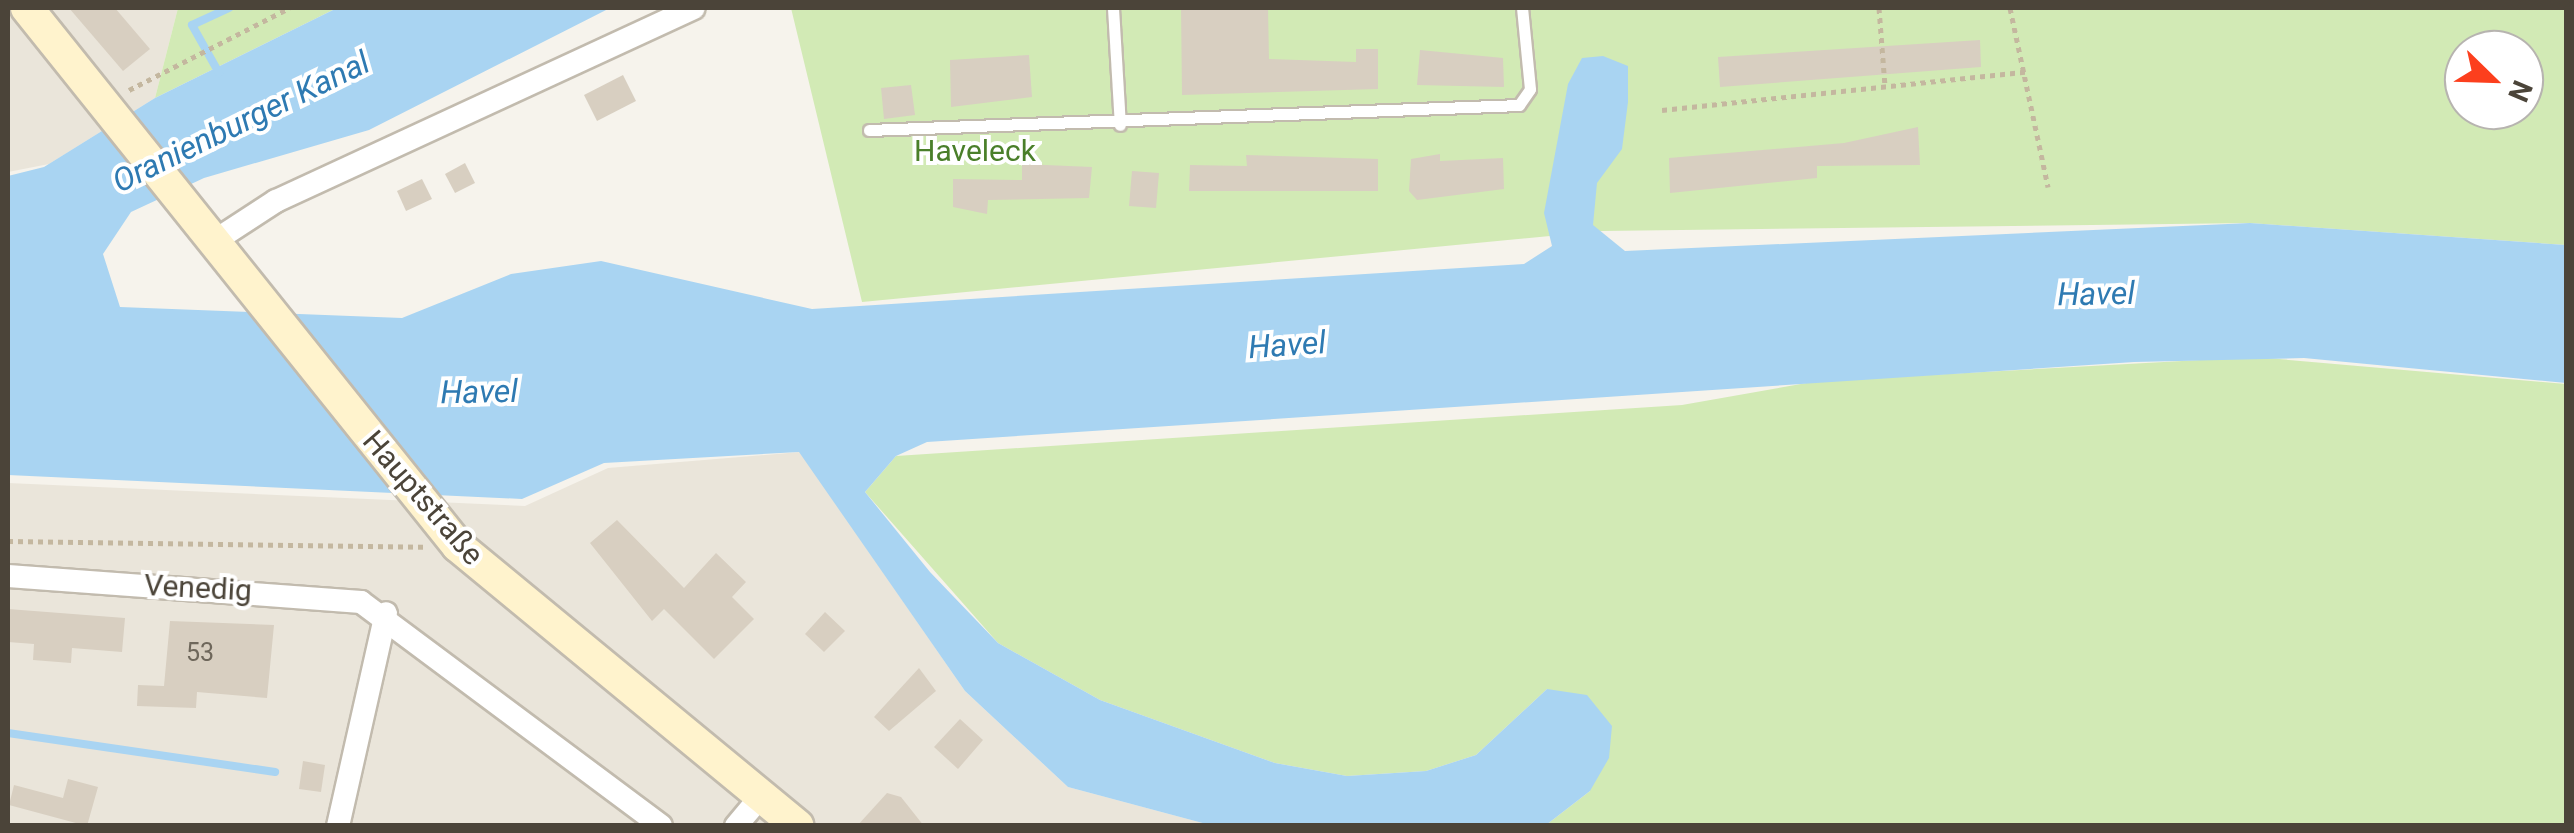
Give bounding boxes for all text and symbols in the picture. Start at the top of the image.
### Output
north arrow [2444,30,2544,130]
water label: Oranienburger Kanal [106,43,376,201]
text: N [2501,76,2539,107]
park label: Haveleck [914,133,1036,169]
water label: Havel [2057,274,2135,314]
water label: Havel [1247,323,1327,367]
water label: Havel [440,372,518,412]
street label: Hauptstraße [355,424,491,572]
street label: Venedig [143,567,253,609]
house number: 53 [186,638,214,668]

